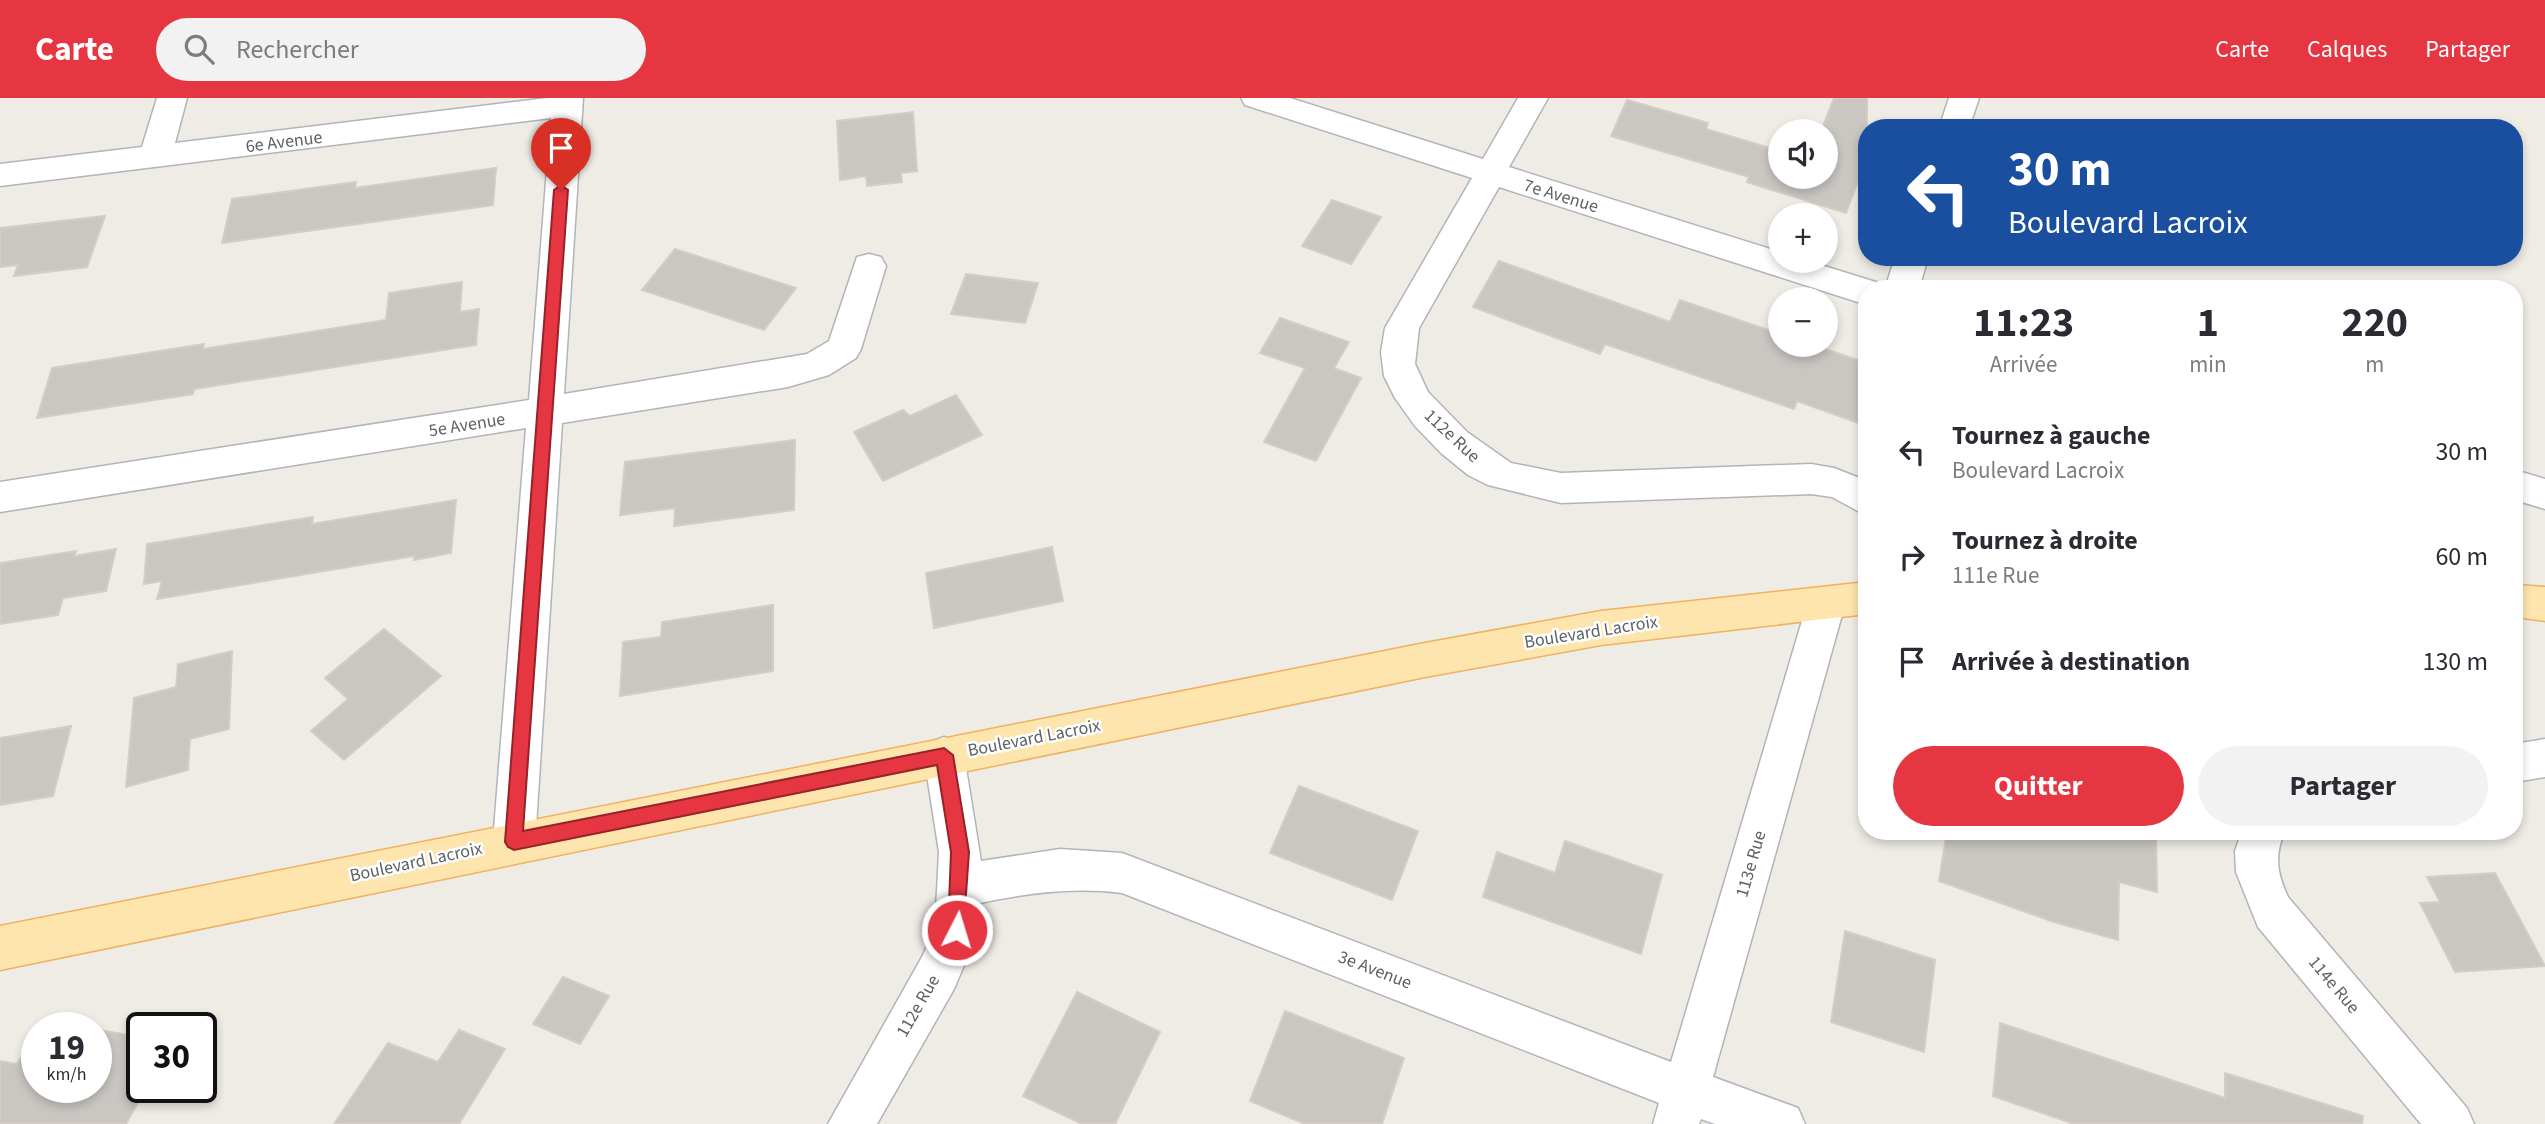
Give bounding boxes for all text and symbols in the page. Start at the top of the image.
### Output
search box [156,18,646,81]
text: Carte [35,26,114,73]
icon: search [180,30,218,68]
text: Rechercher [236,31,359,68]
text: Carte [2215,32,2269,67]
text: Calques [2307,32,2387,67]
text: Partager [2425,32,2510,67]
pin [531,118,591,190]
map controls [1768,119,1838,357]
button: sound [1768,119,1838,189]
street label: 6e Avenue [244,125,324,159]
icon: arrive [542,129,580,167]
text: 30 m [2008,135,2112,205]
icon: left [1893,147,1984,238]
street label: 7e Avenue [1521,173,1602,219]
text: Boulevard Lacroix [2008,200,2248,246]
button: + [1768,203,1838,273]
button: − [1768,287,1838,357]
text: 11:23 [1973,293,2074,353]
text: 1 [2197,293,2219,353]
text: 220 [2341,293,2408,353]
text: Arrivée [1990,348,2057,381]
text: min [2189,348,2227,381]
text: m [2365,348,2384,381]
street label: 112e Rue [1418,404,1486,468]
street label: 5e Avenue [427,407,507,443]
text: Tournez à gauche [1952,417,2151,454]
icon: left [1893,433,1931,471]
text: 30 m [2435,433,2488,470]
text: Boulevard Lacroix [1952,454,2124,487]
text: Tournez à droite [1952,522,2138,559]
icon: right [1893,538,1931,576]
text: 60 m [2435,538,2488,575]
text: 111e Rue [1952,559,2039,592]
street label: Boulevard Lacroix [1522,609,1660,655]
icon: arrive [1893,643,1931,681]
text: Arrivée à destination [1952,643,2190,680]
text: 130 m [2422,643,2488,680]
street label: Boulevard Lacroix [965,713,1103,763]
button: Quitter [1893,746,2184,826]
button: Partager [2198,746,2488,826]
street label: 113e Rue [1730,828,1772,900]
street label: Boulevard Lacroix [347,836,485,888]
position arrow [920,893,994,967]
street label: 3e Avenue [1335,945,1415,995]
street label: 114e Rue [2302,951,2366,1019]
street label: 112e Rue [890,970,946,1042]
speed limit sign: 30 [126,1012,217,1103]
text: 19 [48,1023,85,1073]
text: km/h [47,1062,86,1087]

